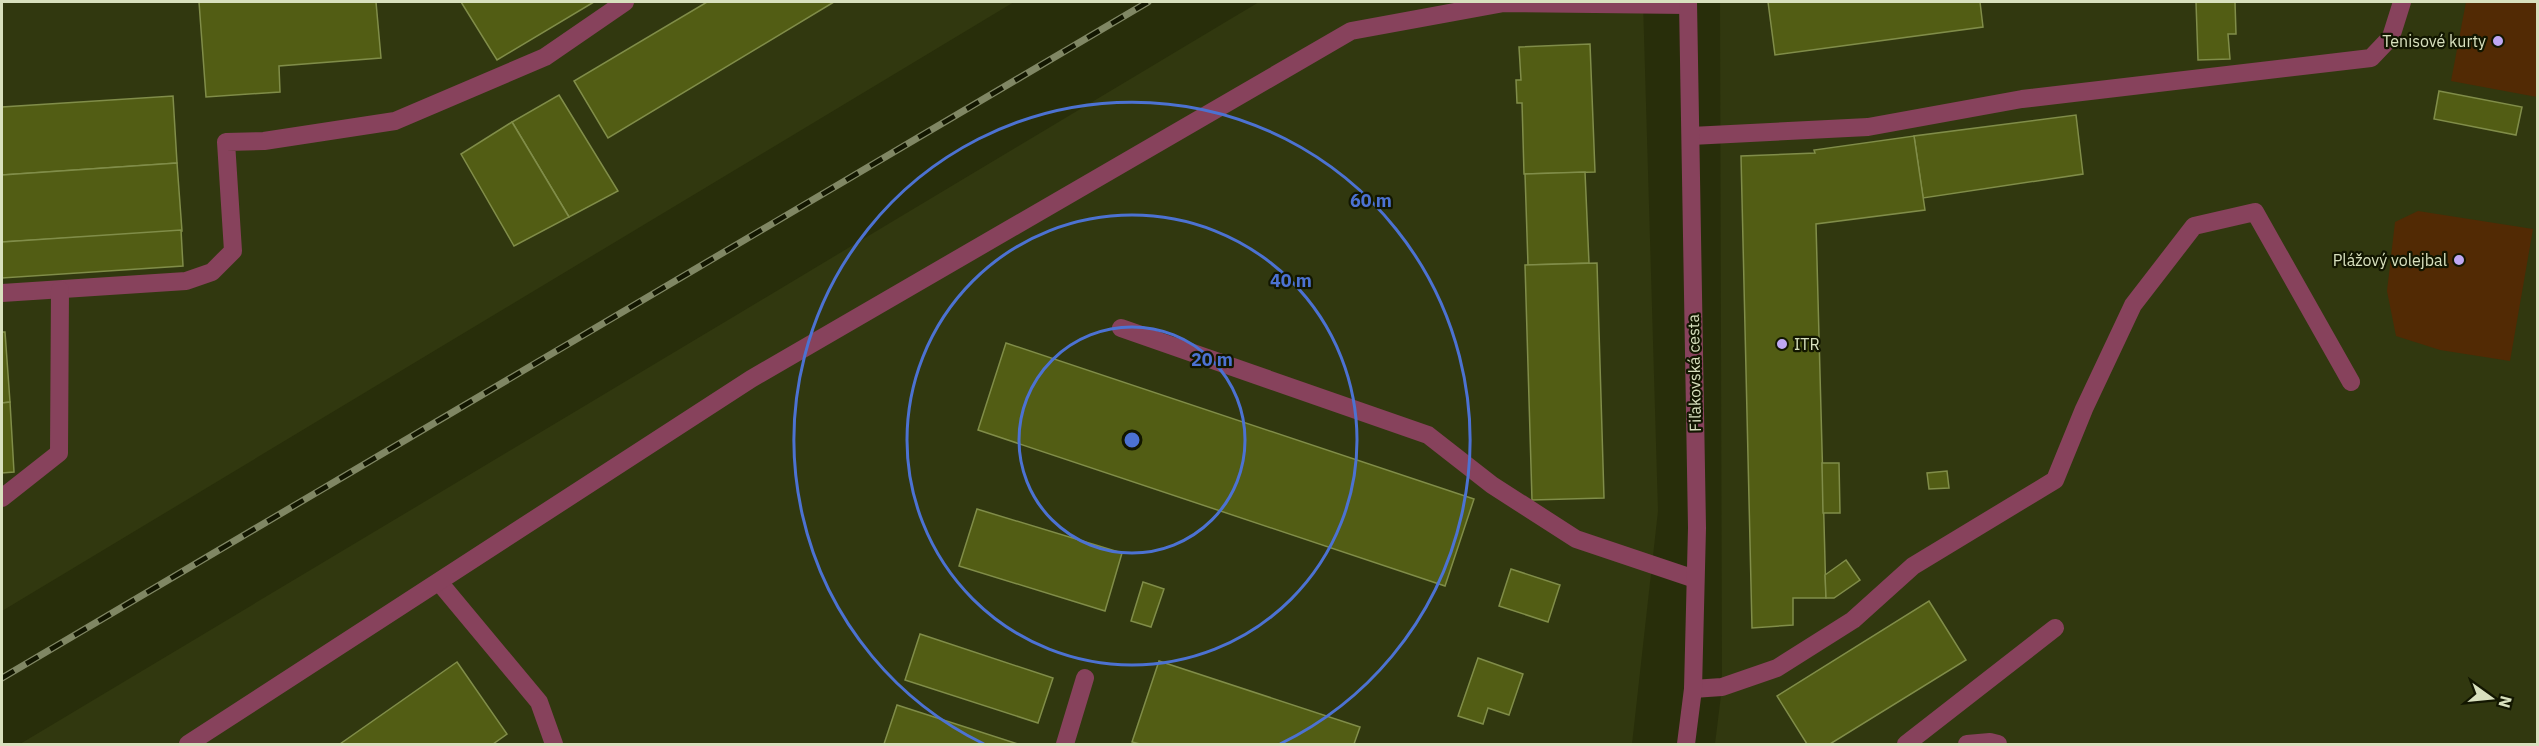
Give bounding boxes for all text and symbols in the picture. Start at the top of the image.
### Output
place label: Tenisové kurty [2382,31,2486,51]
marker: Tenisové kurty [2491,34,2505,48]
text: 60 m [1350,189,1392,212]
place label: Plážový volejbal [2333,250,2447,270]
marker: Plážový volejbal [2452,253,2466,267]
text: 40 m [1270,269,1312,292]
street label: Fiľakovská cesta [1683,313,1705,432]
place label: ITR [1794,334,1820,354]
marker: ITR [1775,337,1789,351]
text: 20 m [1191,348,1233,371]
centre of rings [1122,430,1142,450]
north arrow [2461,668,2521,728]
text: N [2494,694,2517,710]

